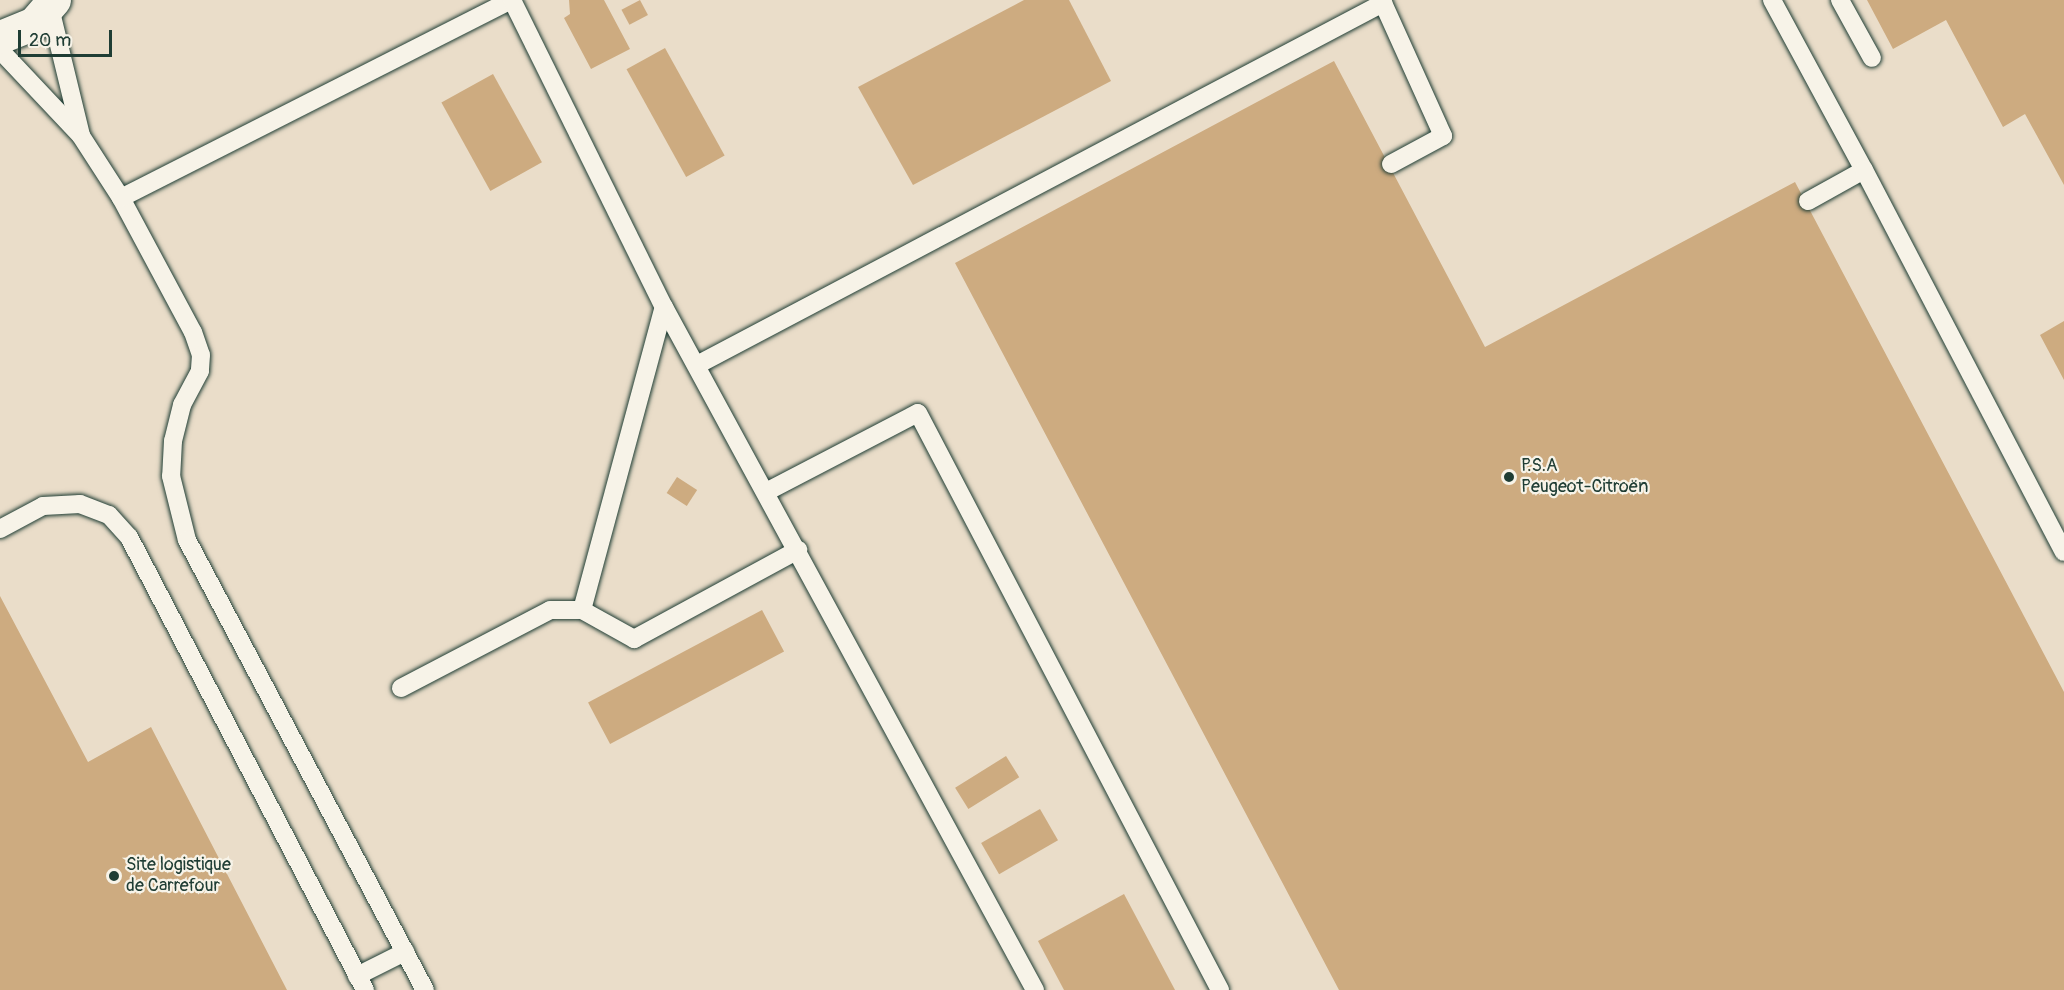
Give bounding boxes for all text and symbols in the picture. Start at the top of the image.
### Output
scale bar [21,18,116,56]
text: 20 m [29,29,71,52]
place label: P.S.A Peugeot-Citroën [1521,456,1648,498]
marker: P.S.A Peugeot-Citroën [1502,470,1516,484]
place label: Site logistique de Carrefour [126,855,231,898]
marker: Site logistique de Carrefour [107,869,121,883]

